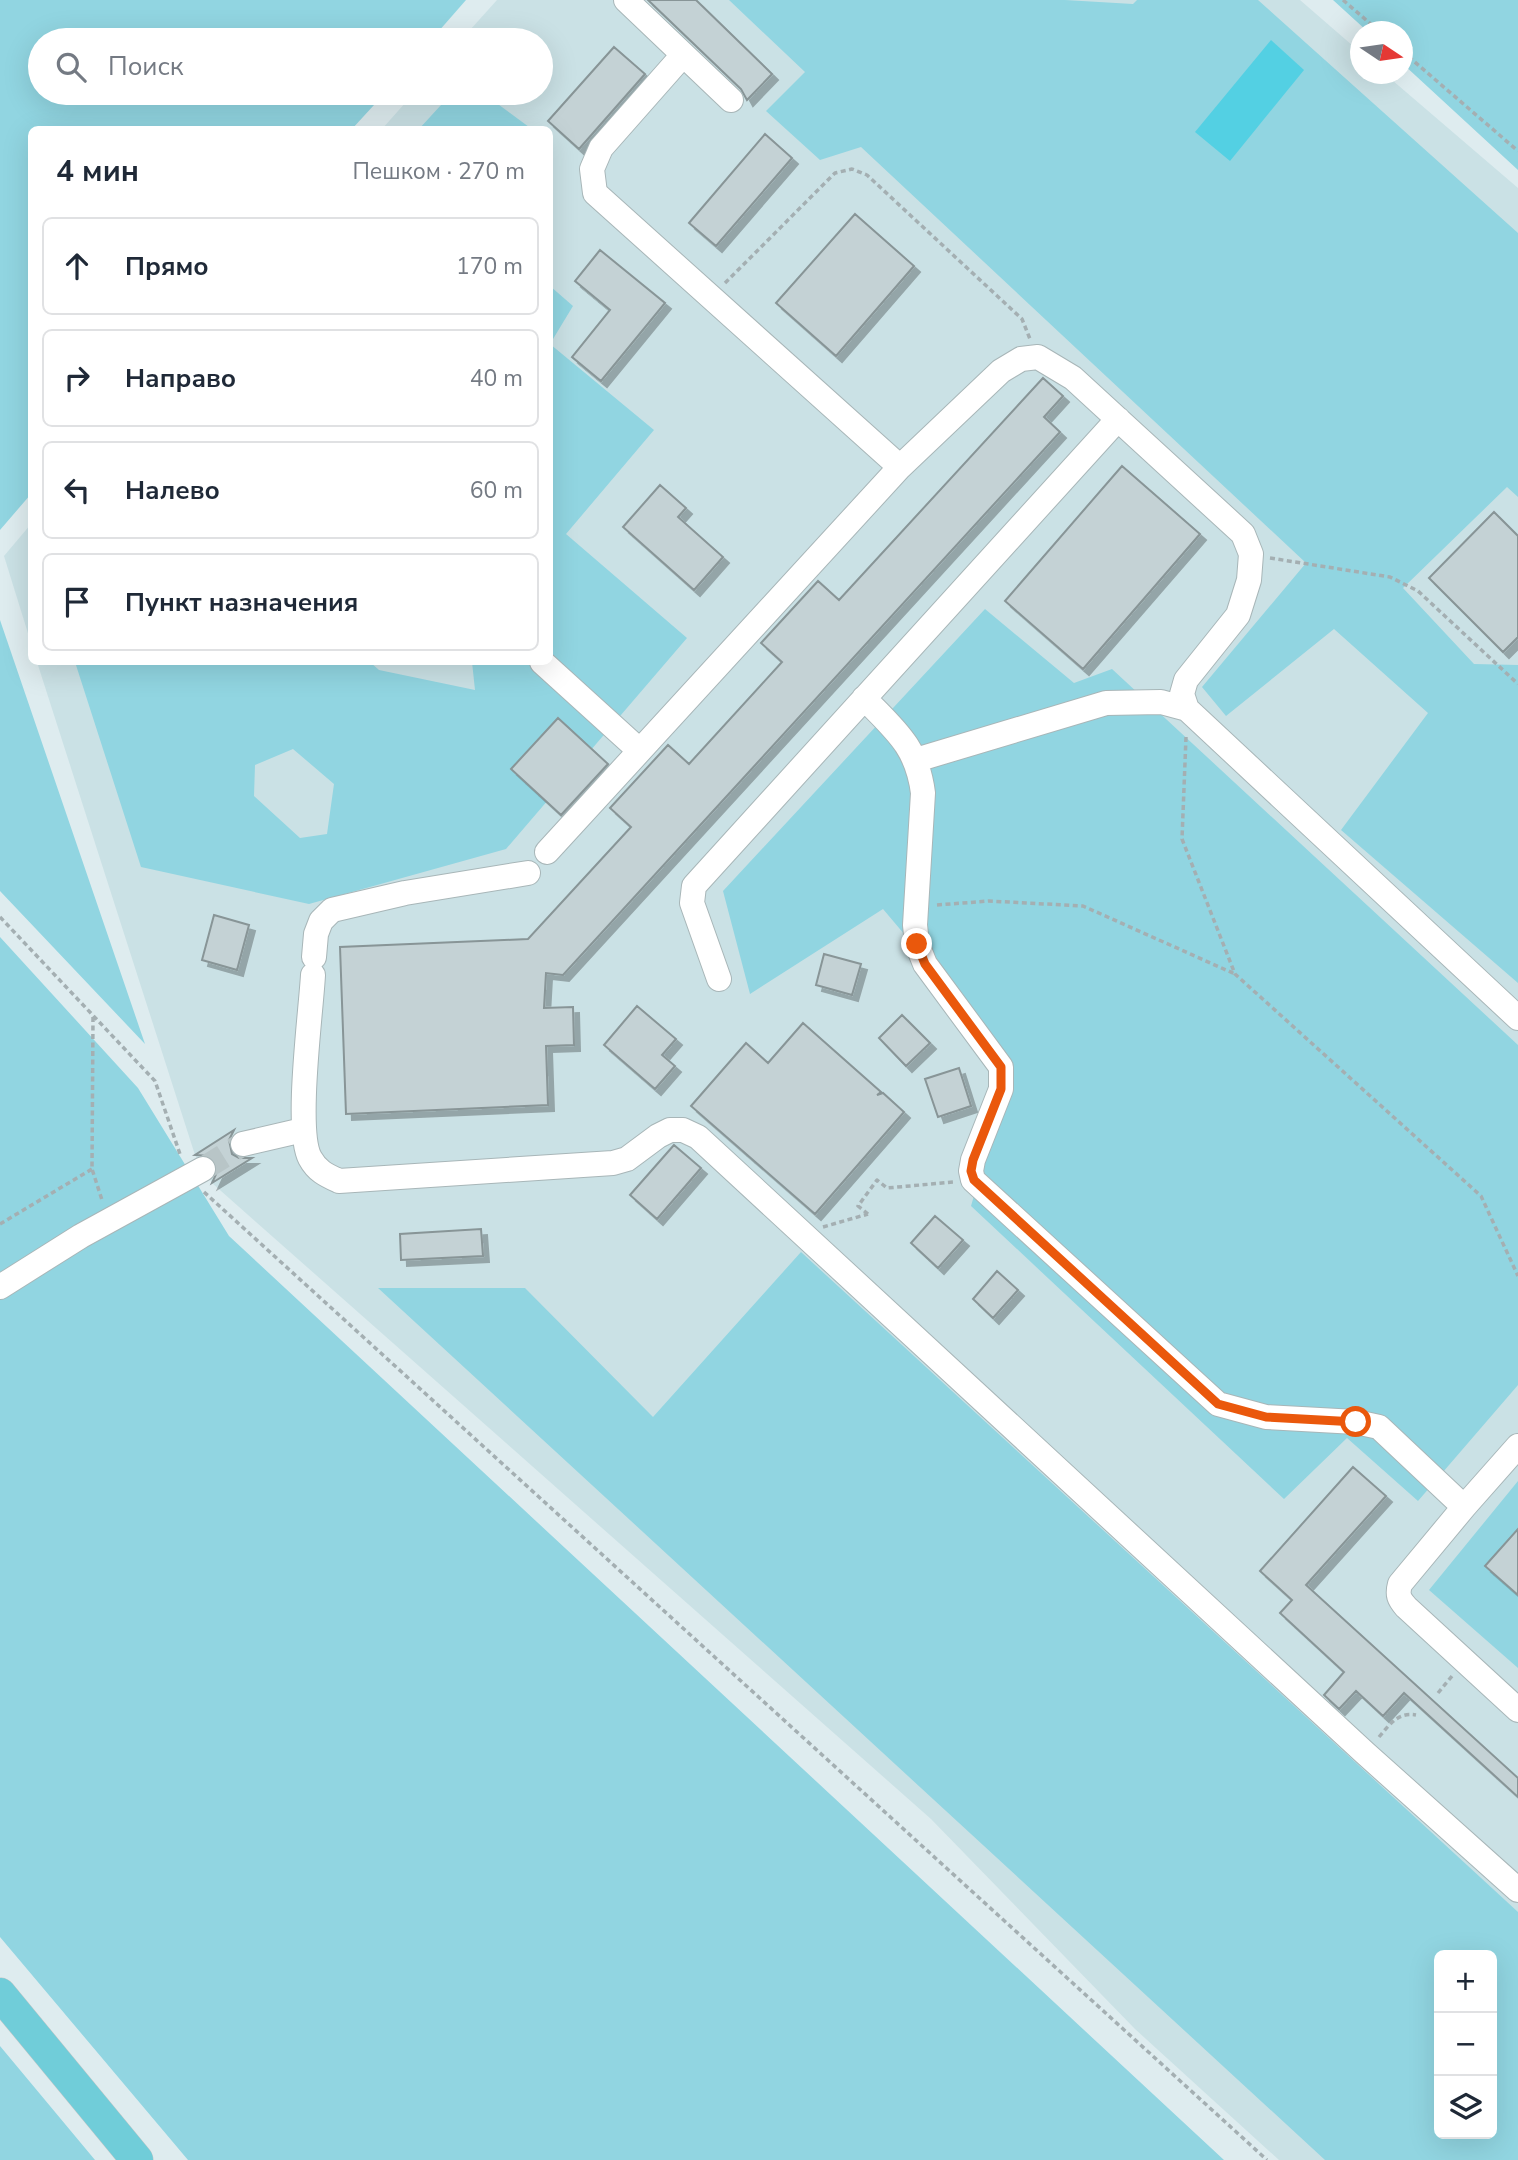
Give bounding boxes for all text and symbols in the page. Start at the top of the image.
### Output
north arrow [1350,21,1413,84]
search box [28,28,553,105]
icon: search [52,48,90,86]
text: Поиск [108,49,184,84]
text: 4 мин [56,151,139,192]
text: Пешком · 270 m [352,156,525,187]
icon: ahead [58,247,96,285]
text: Прямо [125,249,209,284]
text: 170 m [456,251,523,282]
icon: right [58,359,96,397]
text: Направо [125,361,236,396]
text: 40 m [470,363,523,394]
icon: left [58,471,96,509]
text: Налево [125,473,220,508]
text: 60 m [470,475,523,506]
icon: arrive [58,583,96,621]
text: Пункт назначения [125,585,358,620]
route end [901,928,932,959]
route start [1340,1406,1371,1437]
map controls [1434,1950,1497,2139]
button: + [1434,1950,1497,2013]
button: − [1434,2013,1497,2076]
button: layers [1434,2076,1497,2139]

